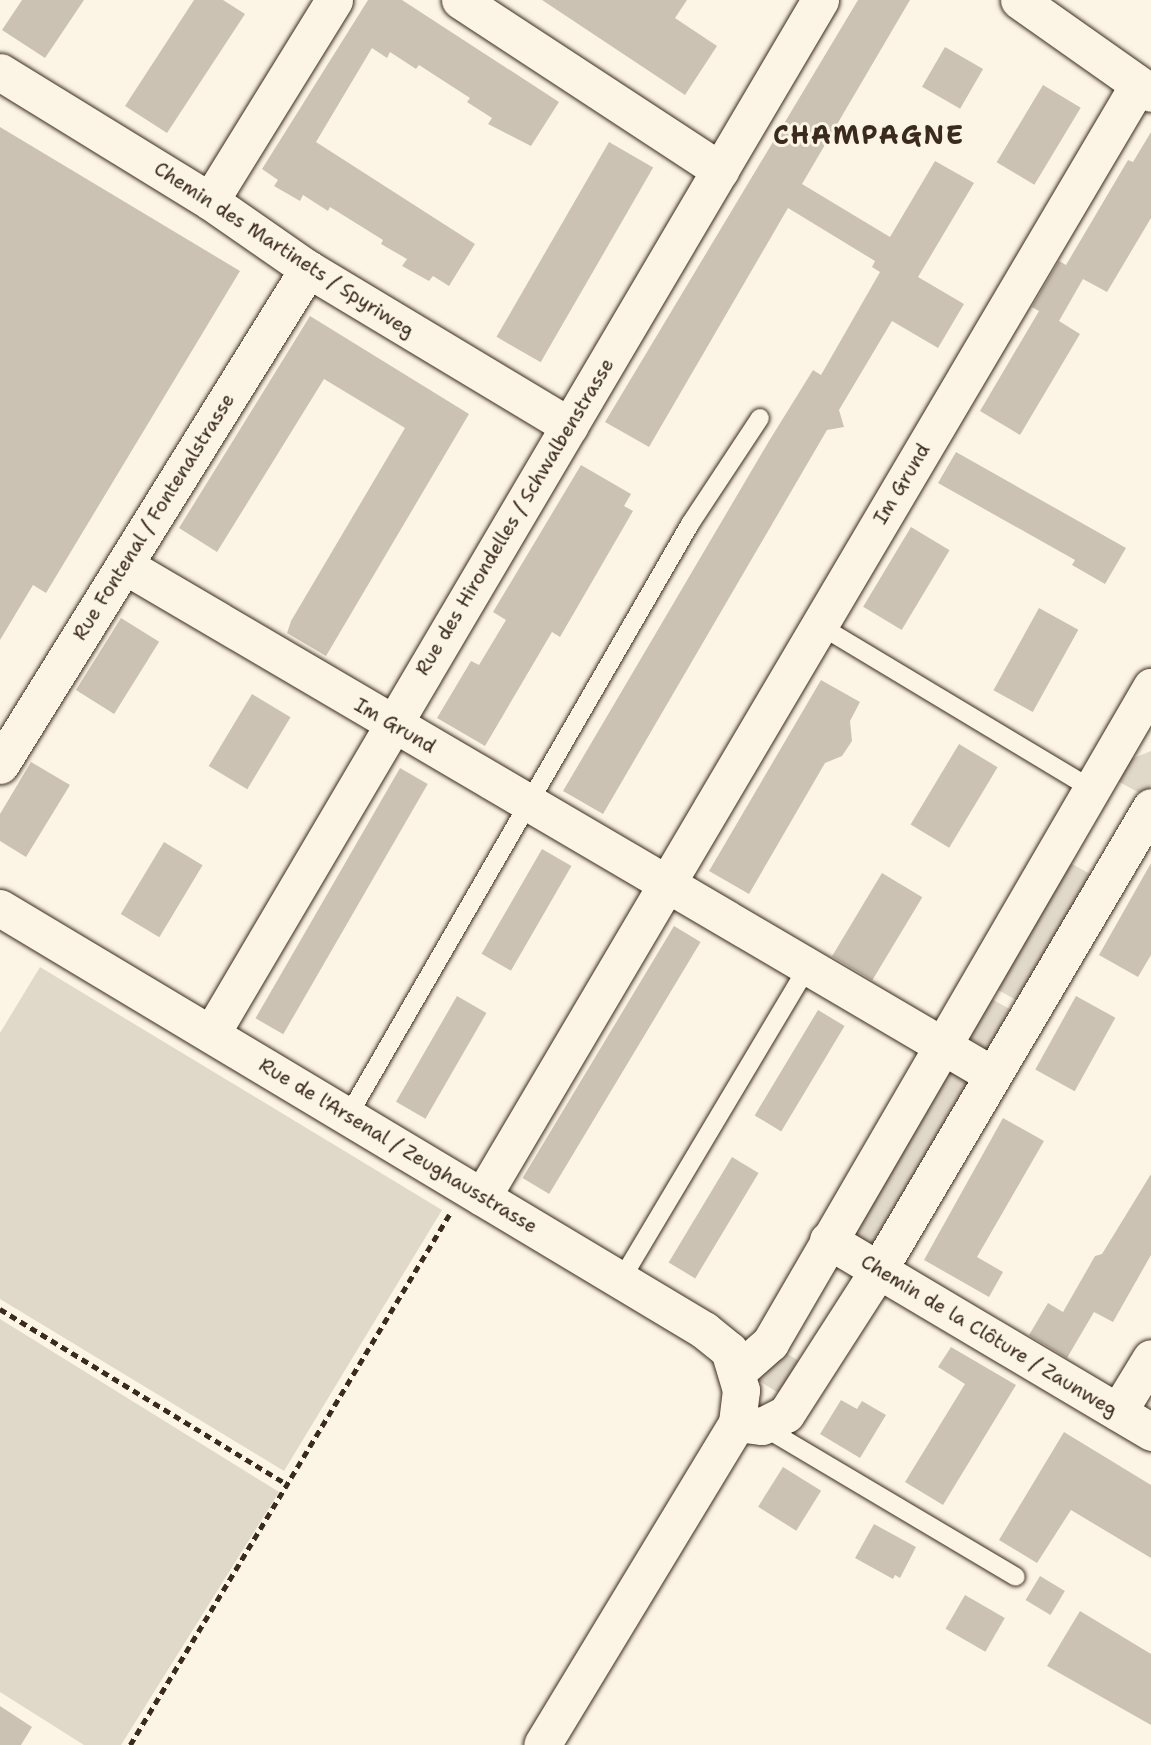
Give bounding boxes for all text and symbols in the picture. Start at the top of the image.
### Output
district label: CHAMPAGNE [774,119,964,151]
street label: Chemin des Martinets / Spyriweg [150,157,418,343]
street label: Rue des Hirondelles / Schwalbenstrasse [411,354,619,680]
street label: Rue Fontenal / Fontenalstrasse [68,390,240,644]
street label: Im Grund [869,439,935,529]
street label: Im Grund [350,694,440,758]
street label: Rue de l'Arsenal / Zeughausstrasse [255,1054,541,1238]
street label: Chemin de la Clôture / Zaunweg [857,1250,1121,1422]

